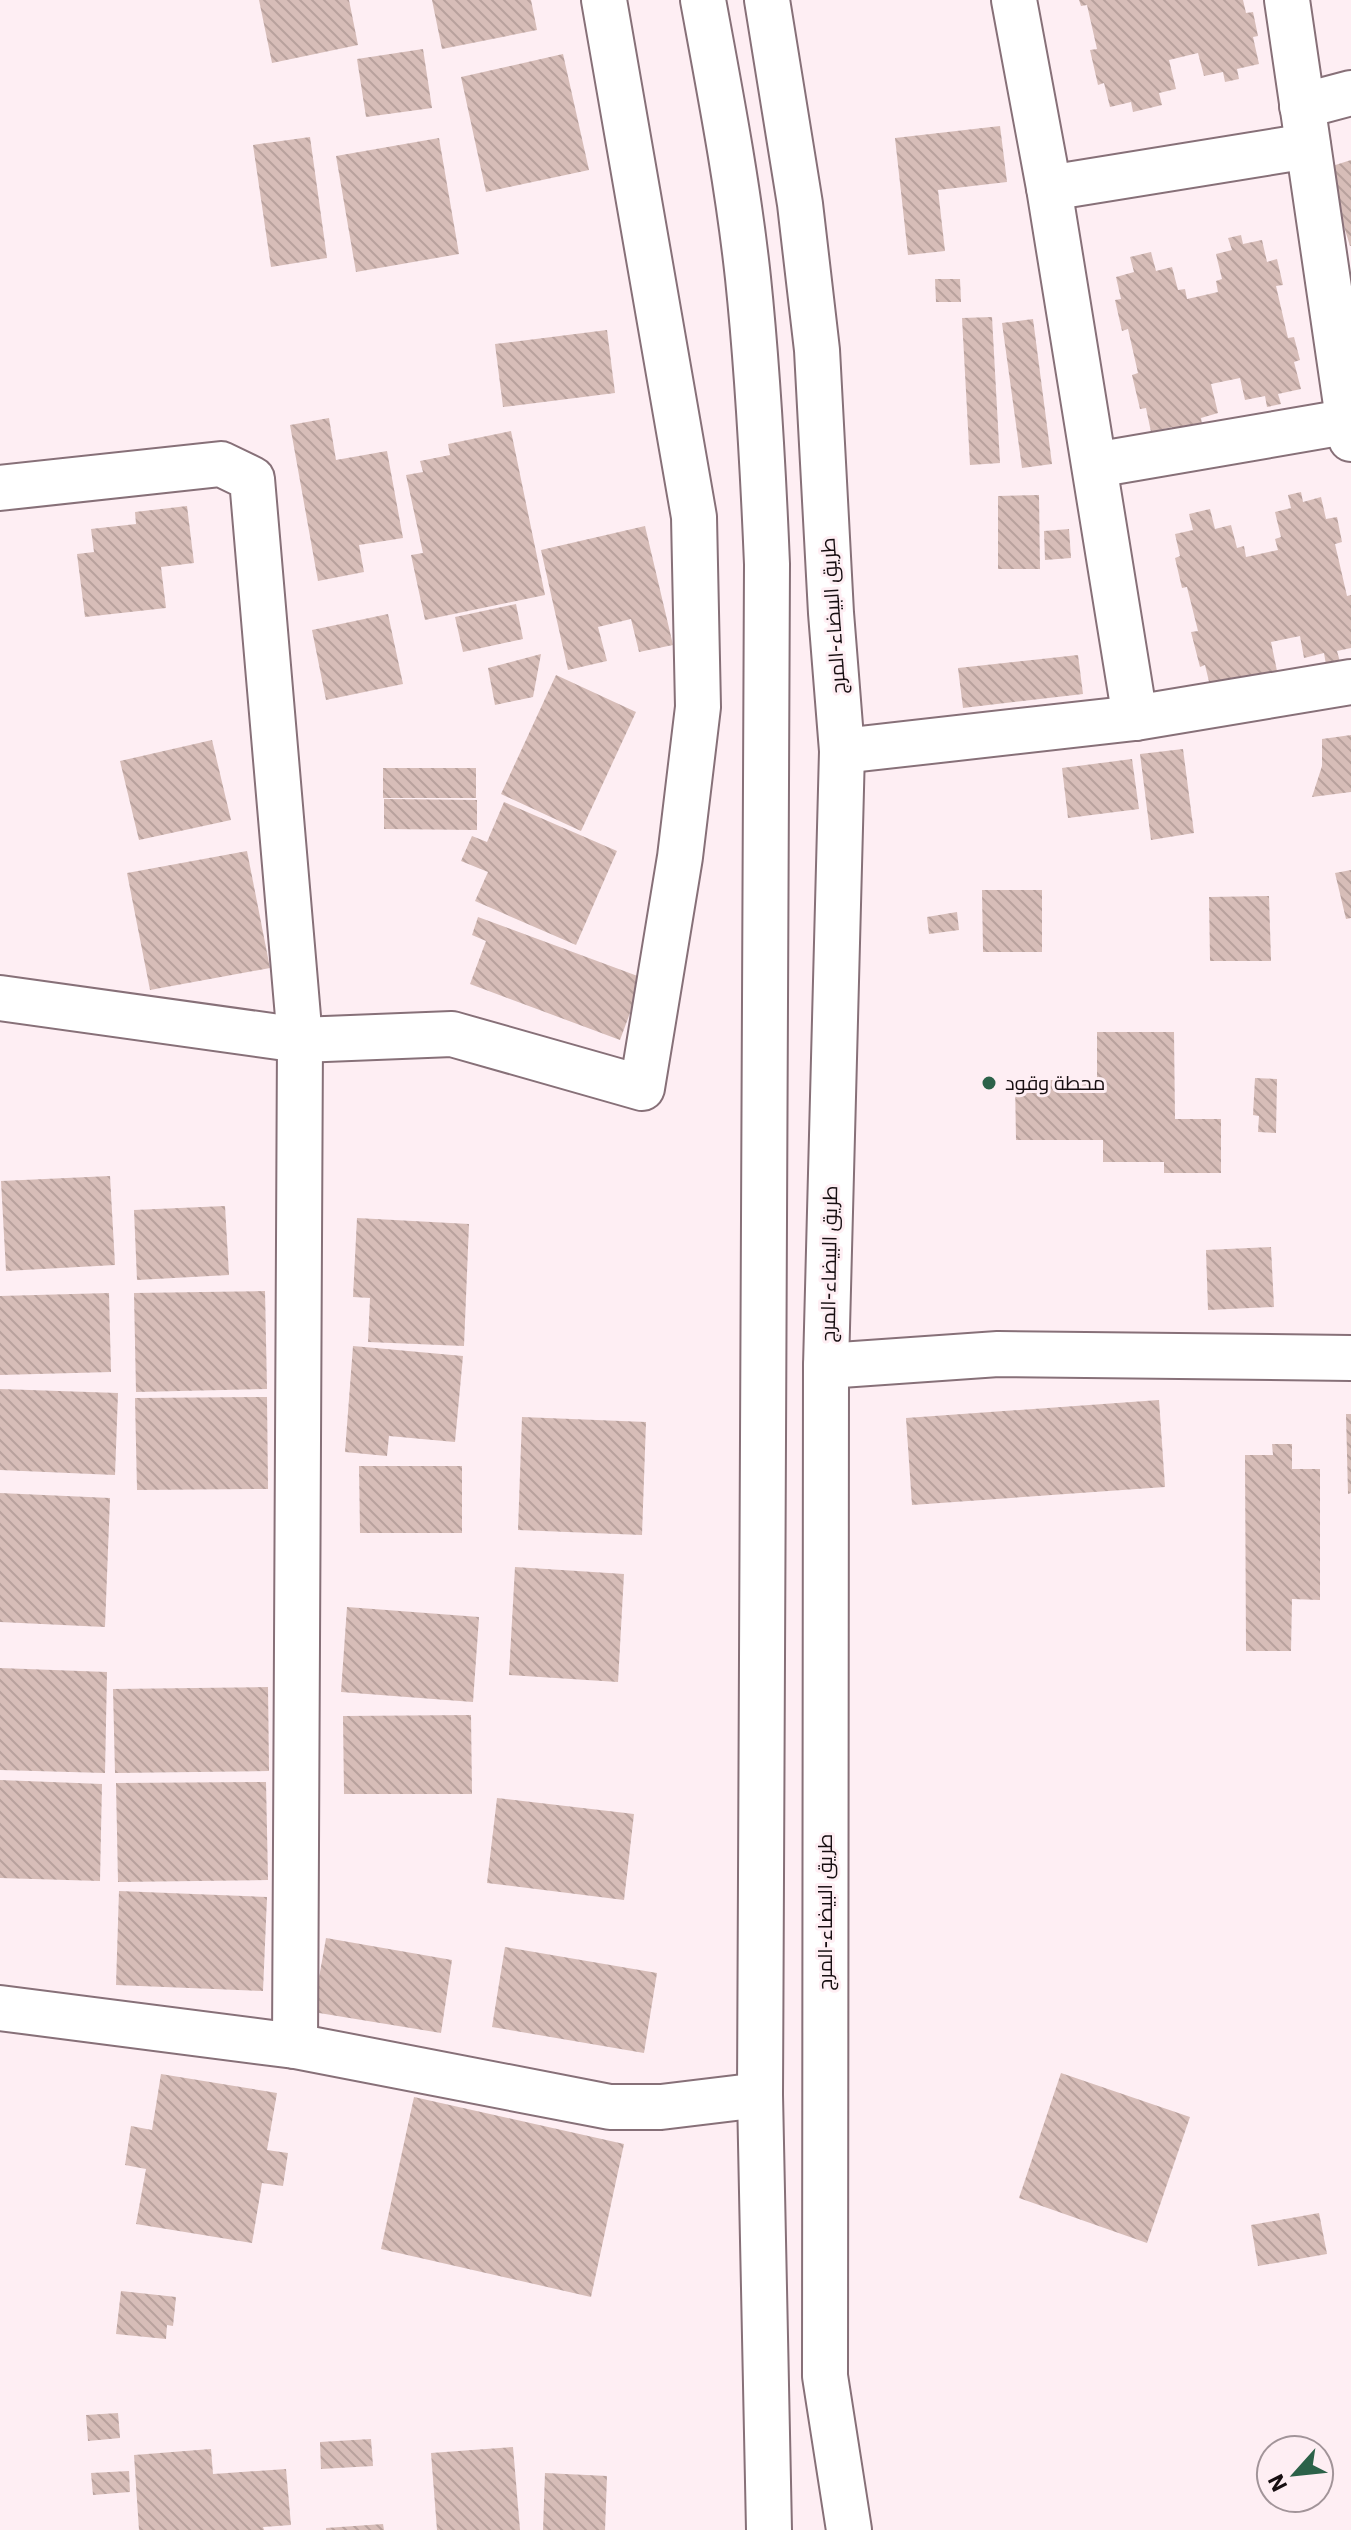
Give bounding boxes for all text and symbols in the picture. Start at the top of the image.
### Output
street label: طريق البيضاء-المرج [814,537,852,695]
place label: محطة وقود [1005,1069,1105,1096]
marker: محطة وقود [980,1074,998,1092]
street label: طريق البيضاء-المرج [814,1185,844,1343]
street label: طريق البيضاء-المرج [811,1834,839,1990]
north arrow [1255,2434,1335,2514]
text: N [1260,2470,1293,2497]

